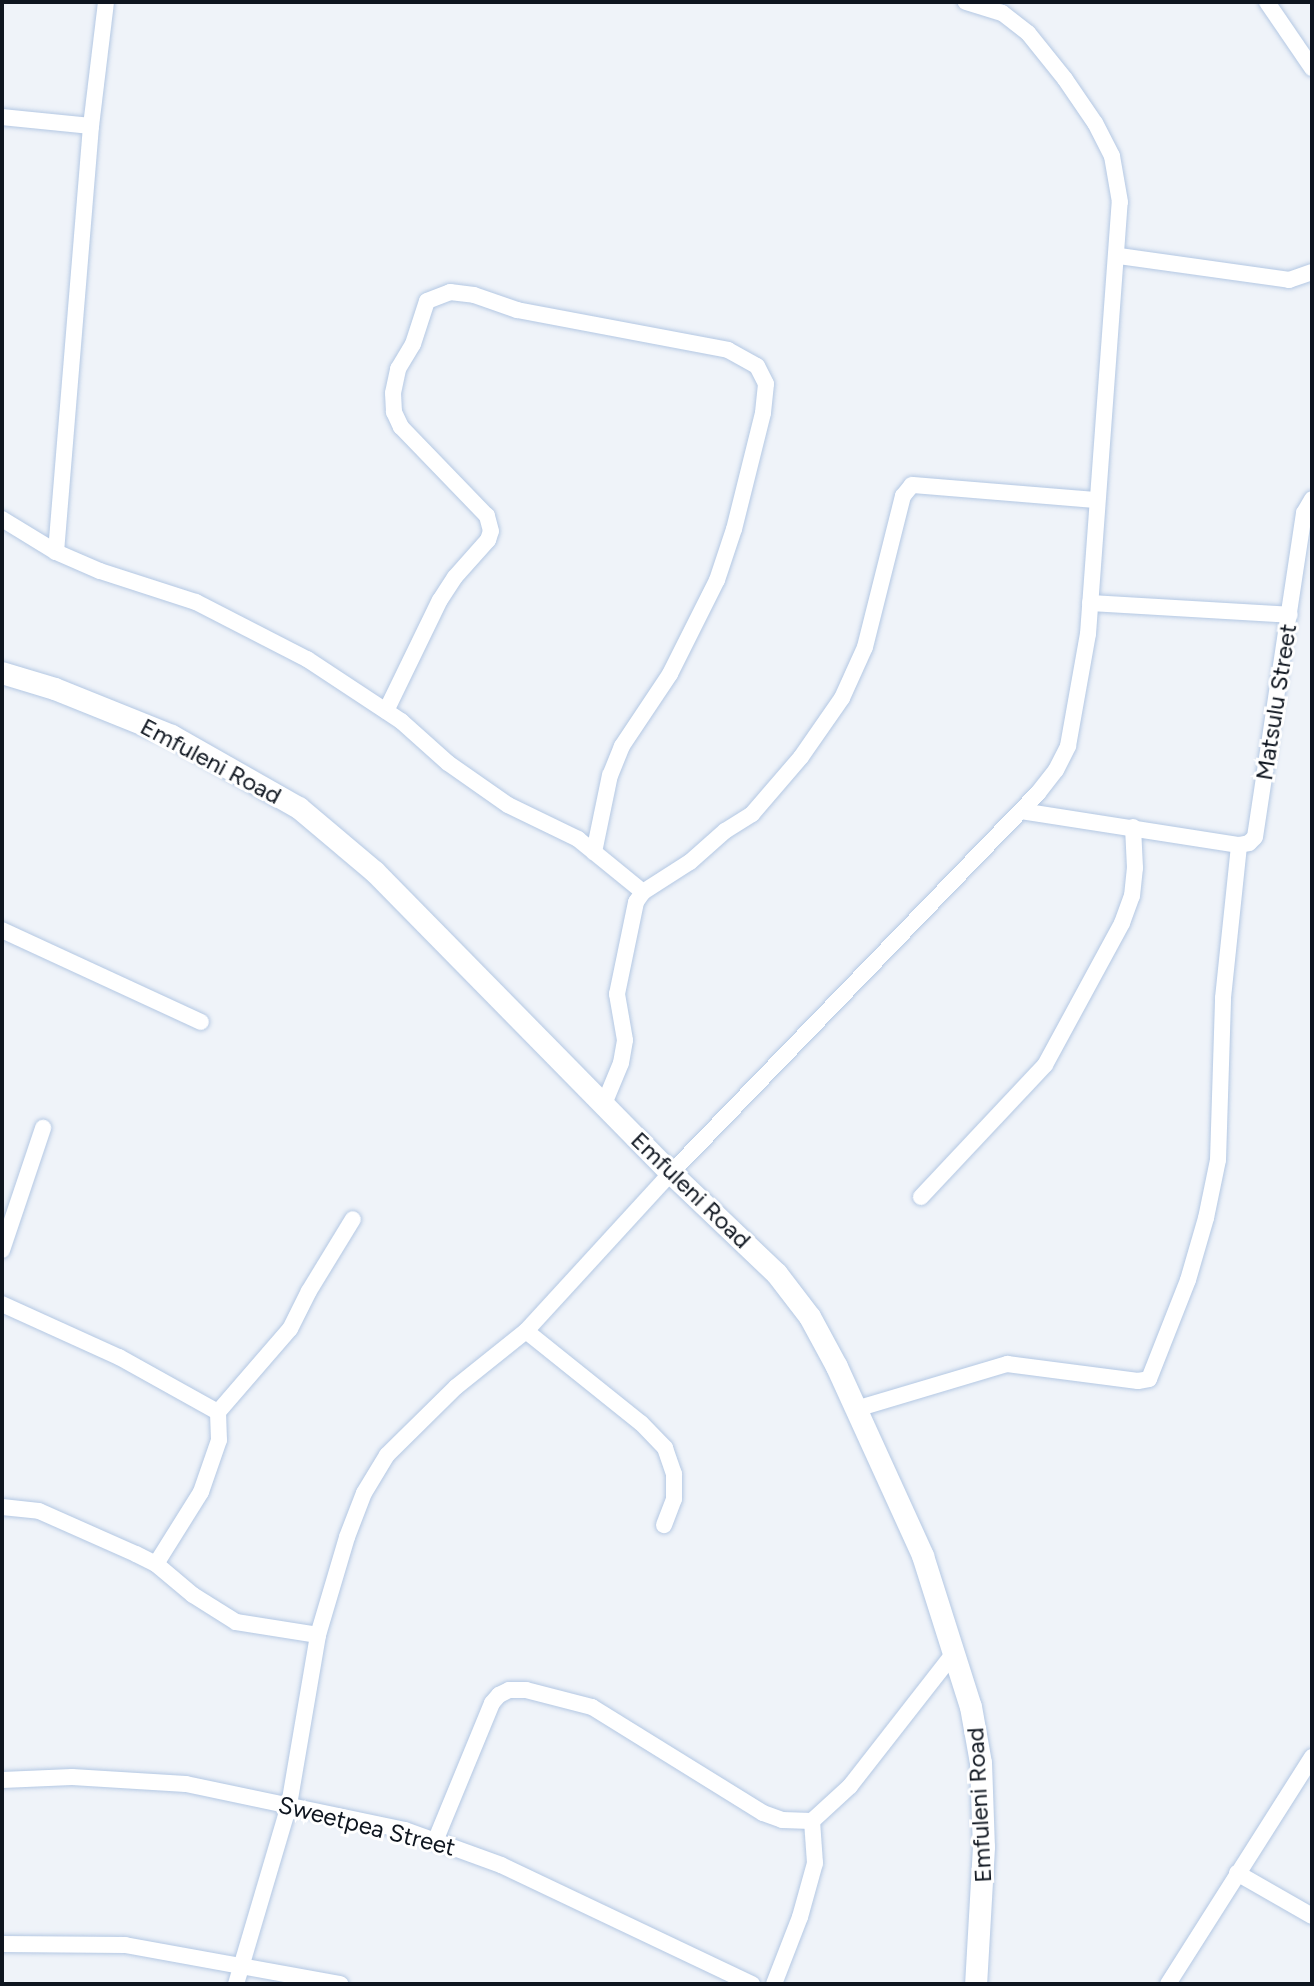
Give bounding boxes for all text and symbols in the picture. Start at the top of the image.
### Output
street label: Matsulu Street [1249,622,1303,782]
street label: Emfuleni Road [136,712,286,810]
street label: Emfuleni Road [625,1126,757,1254]
street label: Emfuleni Road [961,1727,997,1883]
street label: Sweetpea Street [276,1790,458,1862]

